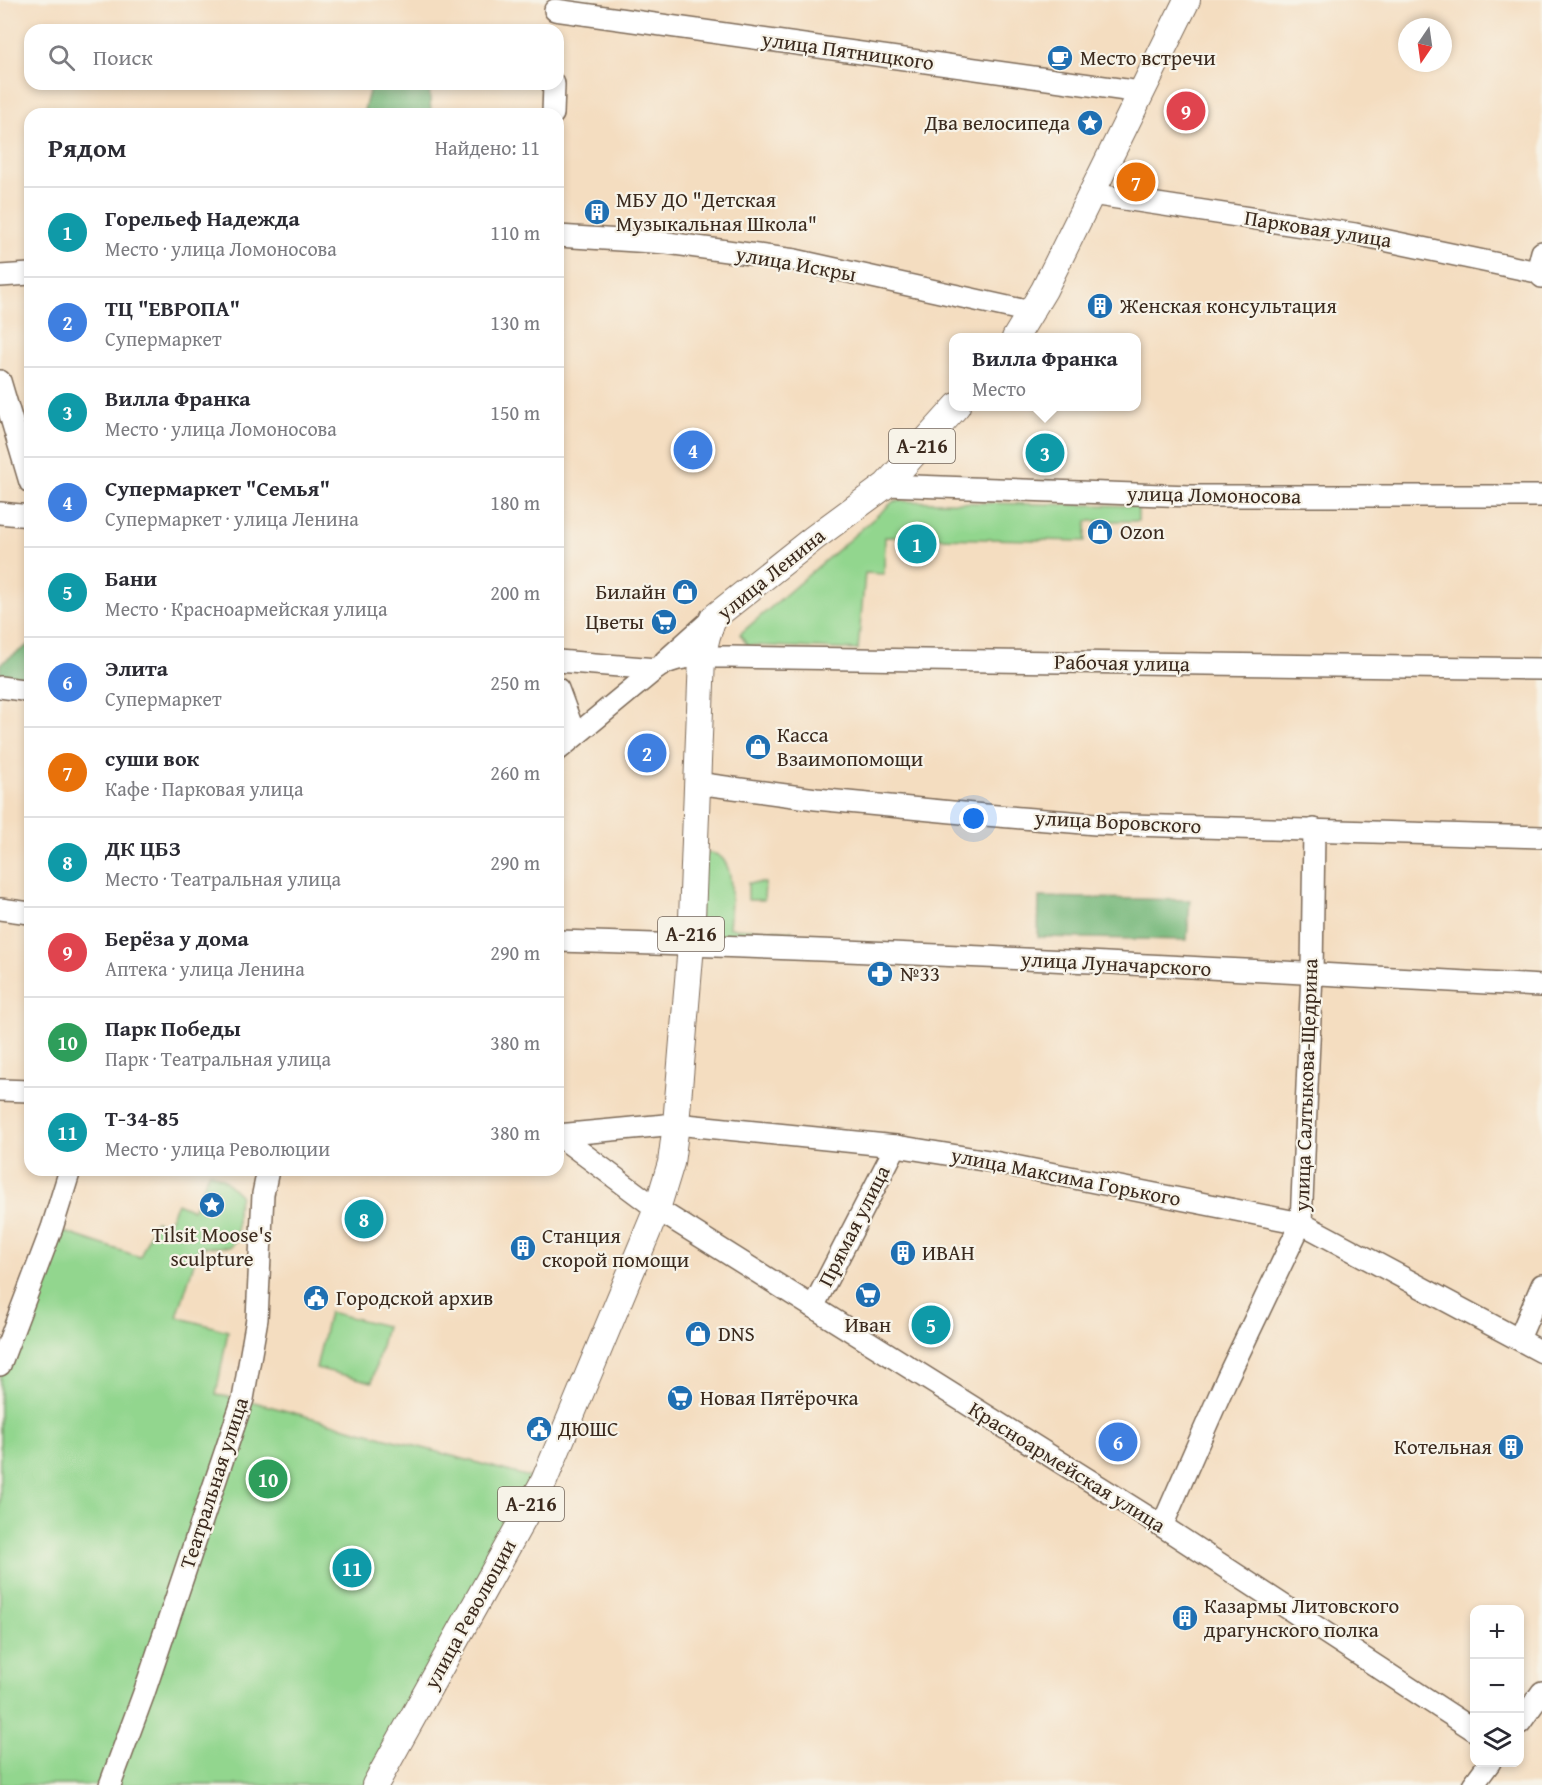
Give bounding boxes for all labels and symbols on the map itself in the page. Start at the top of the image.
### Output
north arrow [1398,18,1452,72]
street label: улица Пятницкого [759,23,936,78]
place label: Место встречи [1080,42,1216,73]
cafe icon: Место встречи [1045,43,1075,73]
pin: 9 [1166,88,1206,134]
place label: Два велосипеда [923,107,1070,138]
place icon: Два велосипеда [1075,108,1105,138]
pin: 7 [1116,160,1156,204]
place label: МБУ ДО "Детская Музыкальная Школа" [616,184,817,239]
building icon: МБУ ДО "Детская Музыкальная Школа" [582,197,612,227]
street label: Парковая улица [1242,202,1394,255]
street label: улица Искры [732,237,859,289]
place label: Женская консультация [1119,290,1337,321]
building icon: Женская консультация [1085,291,1115,321]
pin: 4 [674,428,712,472]
road number: А-216 [889,429,955,463]
pin: 3 [1026,430,1064,476]
street label: улица Ломоносова [1126,477,1301,512]
place label: Ozon [1120,516,1165,547]
shop icon: Ozon [1085,517,1115,547]
street label: улица Ленина [709,520,831,628]
pin: 1 [898,522,936,566]
place label: Билайн [595,576,666,607]
shop icon: Билайн [670,577,700,607]
place label: Цветы [586,606,644,637]
supermarket icon: Цветы [649,607,679,637]
street label: Рабочая улица [1054,646,1190,679]
place label: Касса Взаимопомощи [777,719,923,774]
pin: 2 [628,730,666,776]
shop icon: Касса Взаимопомощи [743,732,773,762]
street label: улица Воровского [1033,802,1202,841]
your location [959,804,988,833]
road number: А-216 [658,917,724,951]
street label: улица Луначарского [1019,943,1212,984]
place label: №33 [900,958,940,989]
street label: улица Салтыкова-Щедрина [1286,958,1325,1213]
pharmacy icon: №33 [865,959,895,989]
street label: улица Максима Горького [947,1139,1184,1214]
street label: Прямая улица [810,1160,897,1292]
place icon: Tilsit Moose's sculpture [197,1190,227,1220]
pin: 8 [344,1196,384,1242]
place label: Tilsit Moose's sculpture [152,1219,272,1274]
place label: Станция скорой помощи [542,1220,689,1275]
building icon: Станция скорой помощи [508,1233,538,1263]
place label: ИВАН [922,1237,975,1268]
building icon: ИВАН [888,1238,918,1268]
supermarket icon: Иван [853,1280,883,1310]
place label: Городской архив [336,1282,493,1313]
public building icon: Городской архив [301,1283,331,1313]
pin: 5 [912,1302,950,1348]
place label: Иван [845,1309,891,1340]
place label: DNS [718,1318,755,1349]
shop icon: DNS [683,1319,713,1349]
place label: Новая Пятёрочка [700,1382,859,1413]
supermarket icon: Новая Пятёрочка [665,1383,695,1413]
street label: Театральная улица [171,1393,256,1573]
street label: Красноармейская улица [963,1393,1172,1540]
place label: ДЮШС [557,1413,618,1444]
public building icon: ДЮШС [524,1414,554,1444]
pin: 6 [1098,1420,1138,1464]
place label: Котельная [1394,1431,1492,1462]
building icon: Котельная [1496,1432,1526,1462]
pin: 10 [248,1456,288,1502]
road number: А-216 [498,1487,564,1521]
street label: улица Революции [415,1533,524,1695]
pin: 11 [332,1546,372,1590]
place label: Казармы Литовского драгунского полка [1204,1590,1399,1645]
building icon: Казармы Литовского драгунского полка [1170,1603,1200,1633]

